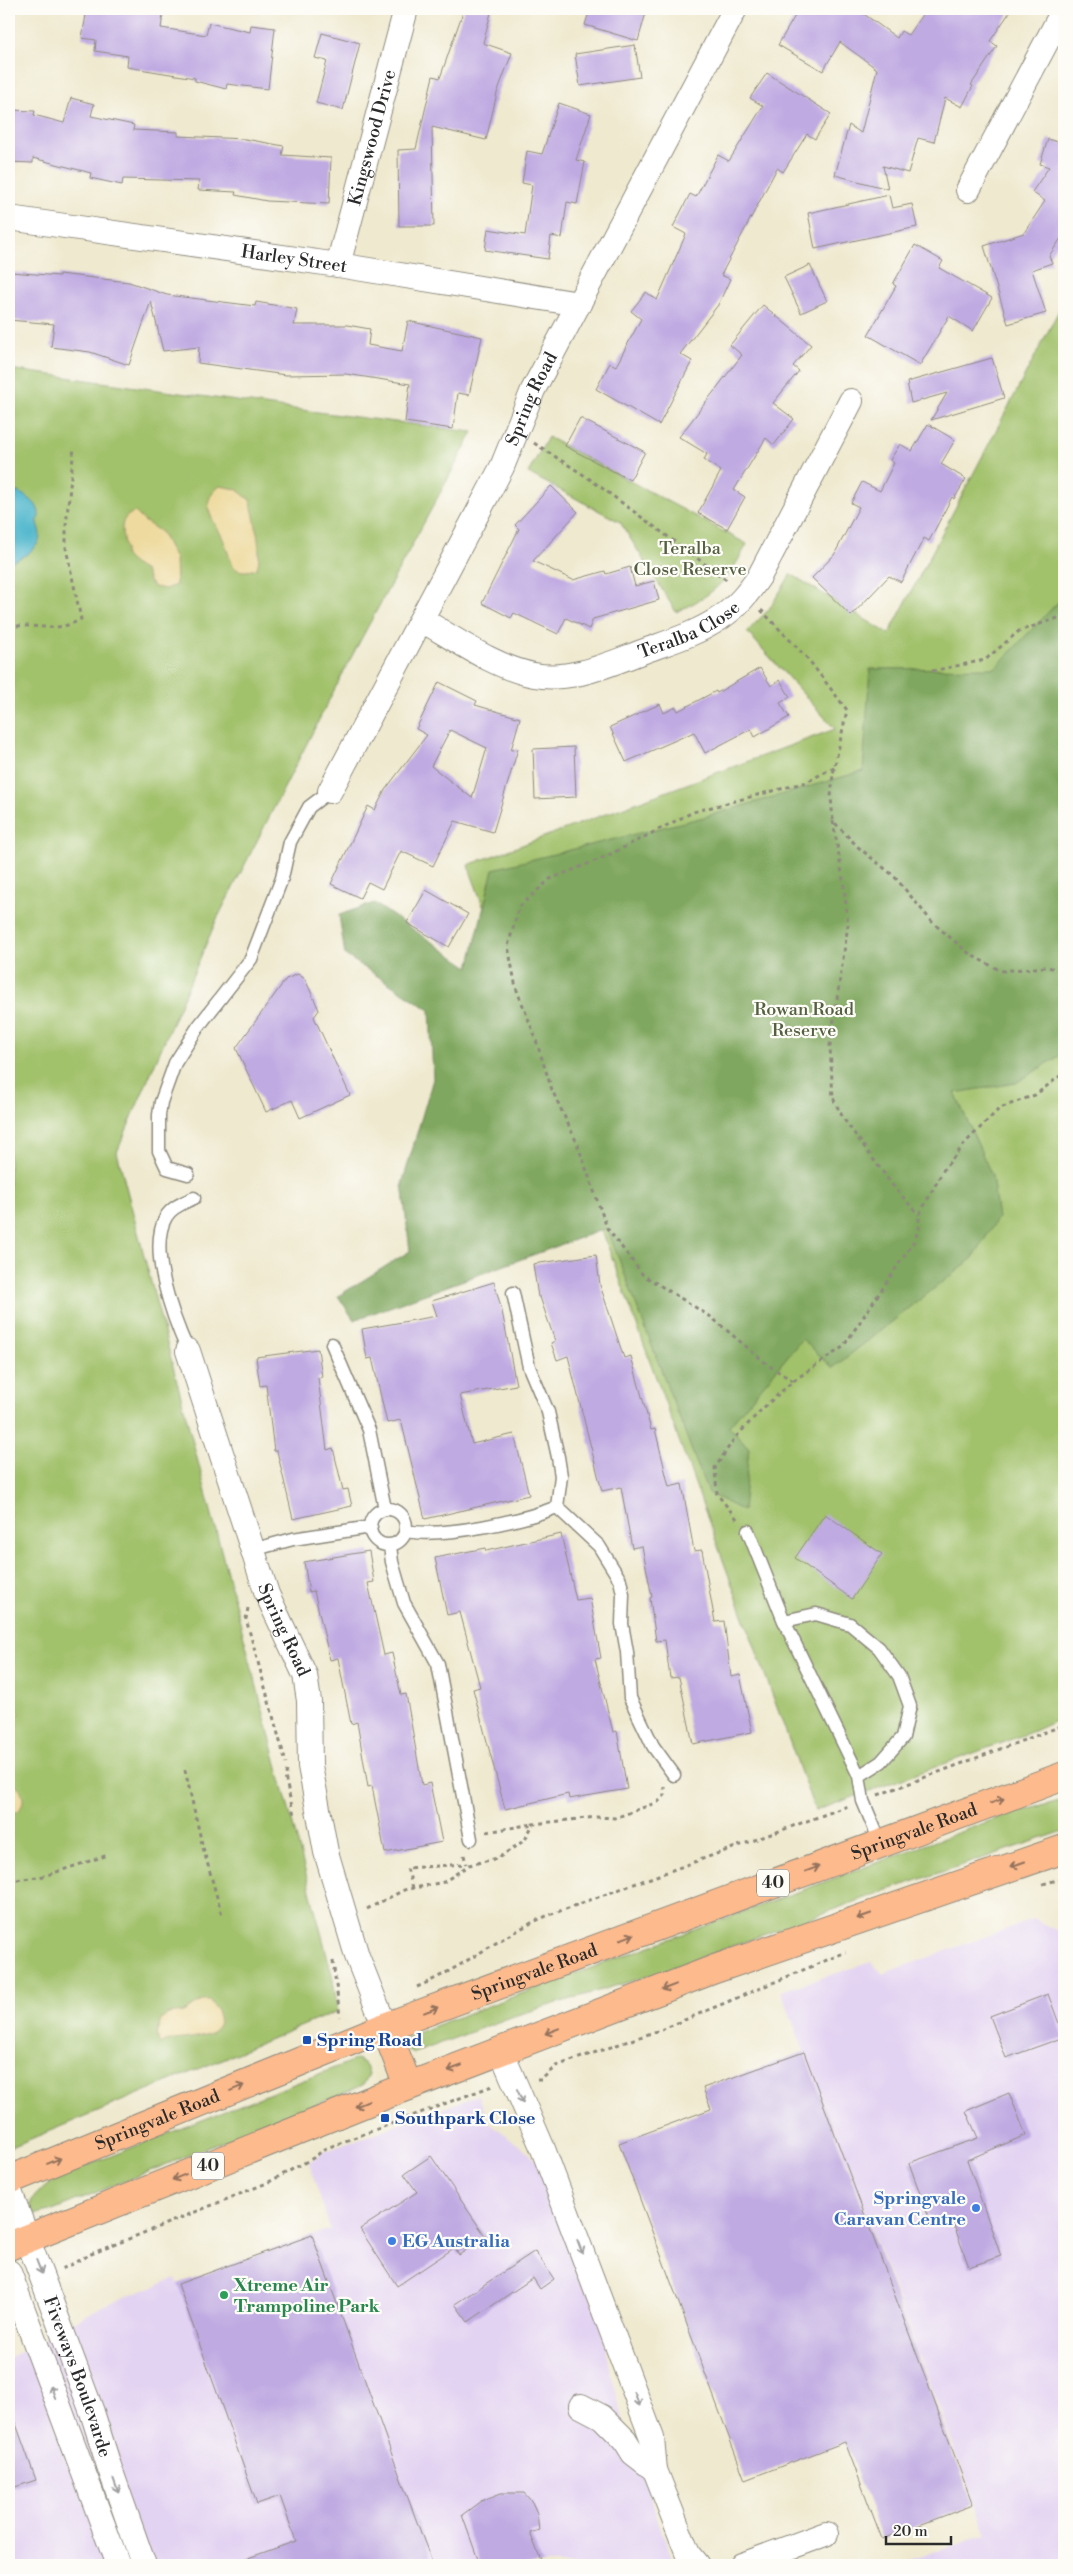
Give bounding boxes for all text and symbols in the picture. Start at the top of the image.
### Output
street label: Kingswood Drive [343,67,401,208]
street label: Harley Street [240,240,349,278]
street label: Spring Road [500,347,563,449]
park label: Teralba Close Reserve [633,537,747,581]
street label: Teralba Close [635,596,745,664]
park label: Rowan Road Reserve [754,998,855,1042]
street label: Spring Road [253,1580,316,1681]
one-way arrow [989,1796,1005,1805]
street label: Springvale Road [848,1797,981,1865]
one-way arrow [1010,1860,1026,1870]
one-way arrow [804,1864,819,1873]
road number: 40 [757,1870,789,1896]
one-way arrow [857,1912,872,1921]
one-way arrow [619,1932,634,1941]
street label: Springvale Road [468,1938,601,2006]
one-way arrow [662,1983,677,1992]
one-way arrow [422,2005,438,2014]
one-way arrow [545,2027,561,2036]
place label: Spring Road [317,2029,423,2052]
marker: Spring Road [301,2034,313,2046]
one-way arrow [448,2064,463,2073]
one-way arrow [229,2082,244,2092]
street label: Springvale Road [91,2084,224,2155]
one-way arrow [516,2088,526,2103]
one-way arrow [355,2100,370,2109]
place label: Southpark Close [395,2107,536,2130]
marker: Southpark Close [379,2112,391,2124]
road number: 40 [192,2152,224,2180]
one-way arrow [46,2156,61,2166]
one-way arrow [172,2173,187,2183]
place label: Springvale Caravan Centre [834,2187,966,2231]
marker: Springvale Caravan Centre [970,2202,982,2214]
place label: EG Australia [402,2230,510,2253]
marker: EG Australia [386,2235,398,2247]
one-way arrow [576,2239,585,2254]
one-way arrow [35,2259,44,2274]
place label: Xtreme Air Trampoline Park [233,2274,381,2318]
marker: Xtreme Air Trampoline Park [218,2289,230,2301]
street label: Fiveways Boulevarde [38,2293,117,2460]
one-way arrow [48,2384,57,2400]
one-way arrow [633,2391,642,2406]
one-way arrow [112,2478,121,2493]
scale bar [886,2514,950,2546]
text: 20 m [893,2522,928,2541]

